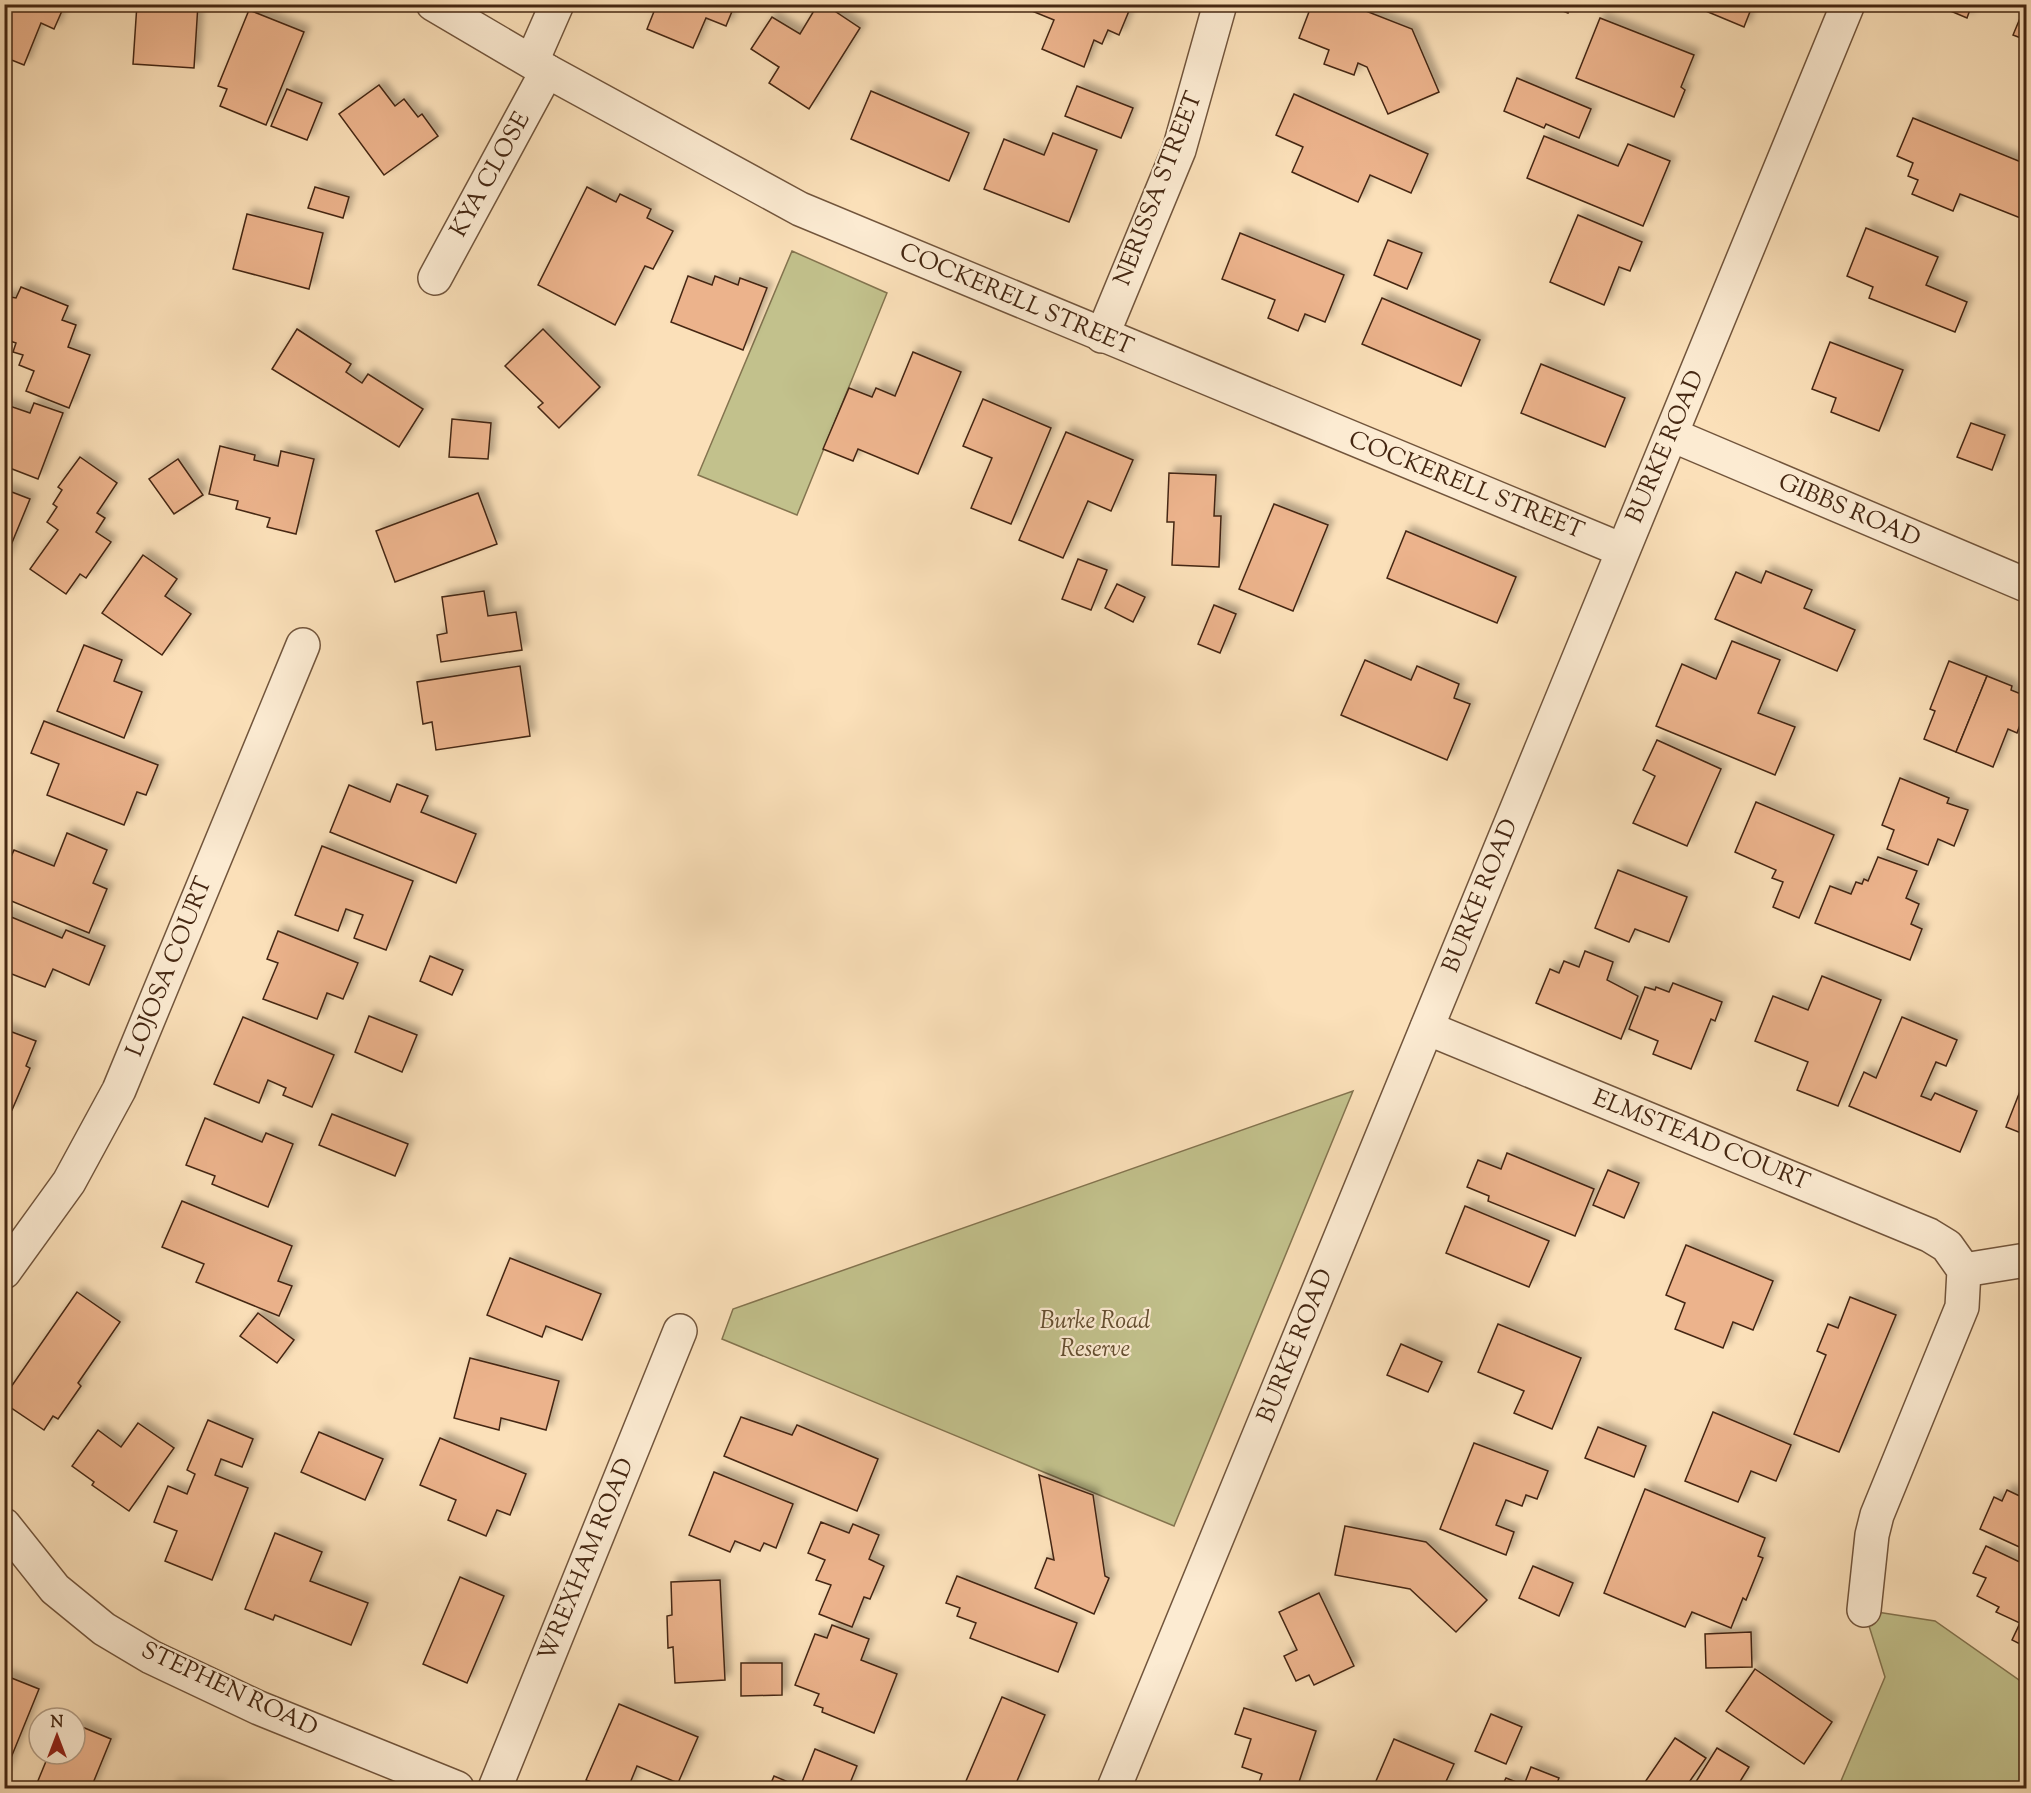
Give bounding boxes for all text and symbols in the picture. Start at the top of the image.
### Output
street label: NERISSA STREET [1106,87,1212,291]
street label: KYA CLOSE [443,106,540,244]
street label: COCKERELL STREET [894,235,1138,365]
street label: BURKE ROAD [1618,365,1714,529]
street label: COCKERELL STREET [1343,423,1589,549]
street label: GIBBS ROAD [1773,466,1925,556]
street label: BURKE ROAD [1435,814,1527,978]
street label: LOJOSA COURT [118,872,222,1062]
street label: ELMSTEAD COURT [1587,1082,1815,1200]
street label: BURKE ROAD [1250,1264,1342,1428]
park label: Burke Road Reserve [1040,1305,1150,1367]
street label: WREXHAM ROAD [531,1453,643,1667]
street label: STEPHEN ROAD [135,1634,323,1746]
north arrow [27,1706,87,1766]
text: N [51,1712,64,1735]

